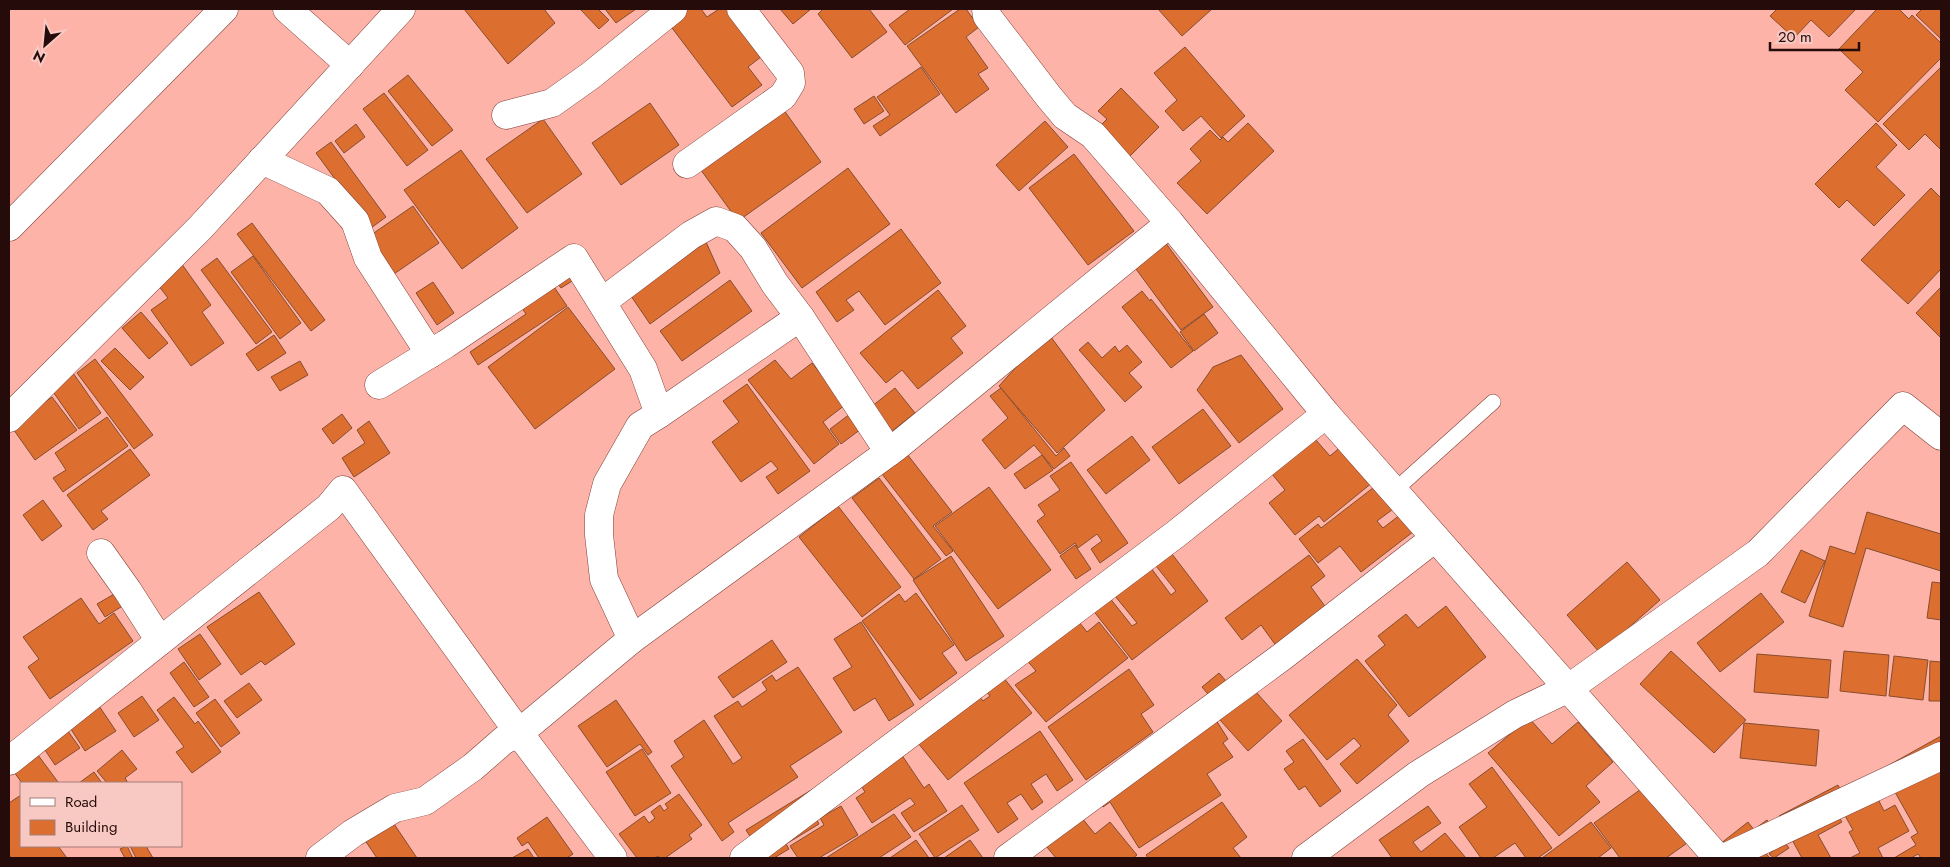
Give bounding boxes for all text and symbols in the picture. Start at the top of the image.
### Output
north arrow [20,20,70,70]
scale bar [1770,20,1859,52]
text: 20 m [1778,26,1812,48]
text: N [30,45,49,68]
legend [20,782,182,847]
text: Road [65,791,97,813]
text: Building [65,816,117,838]

